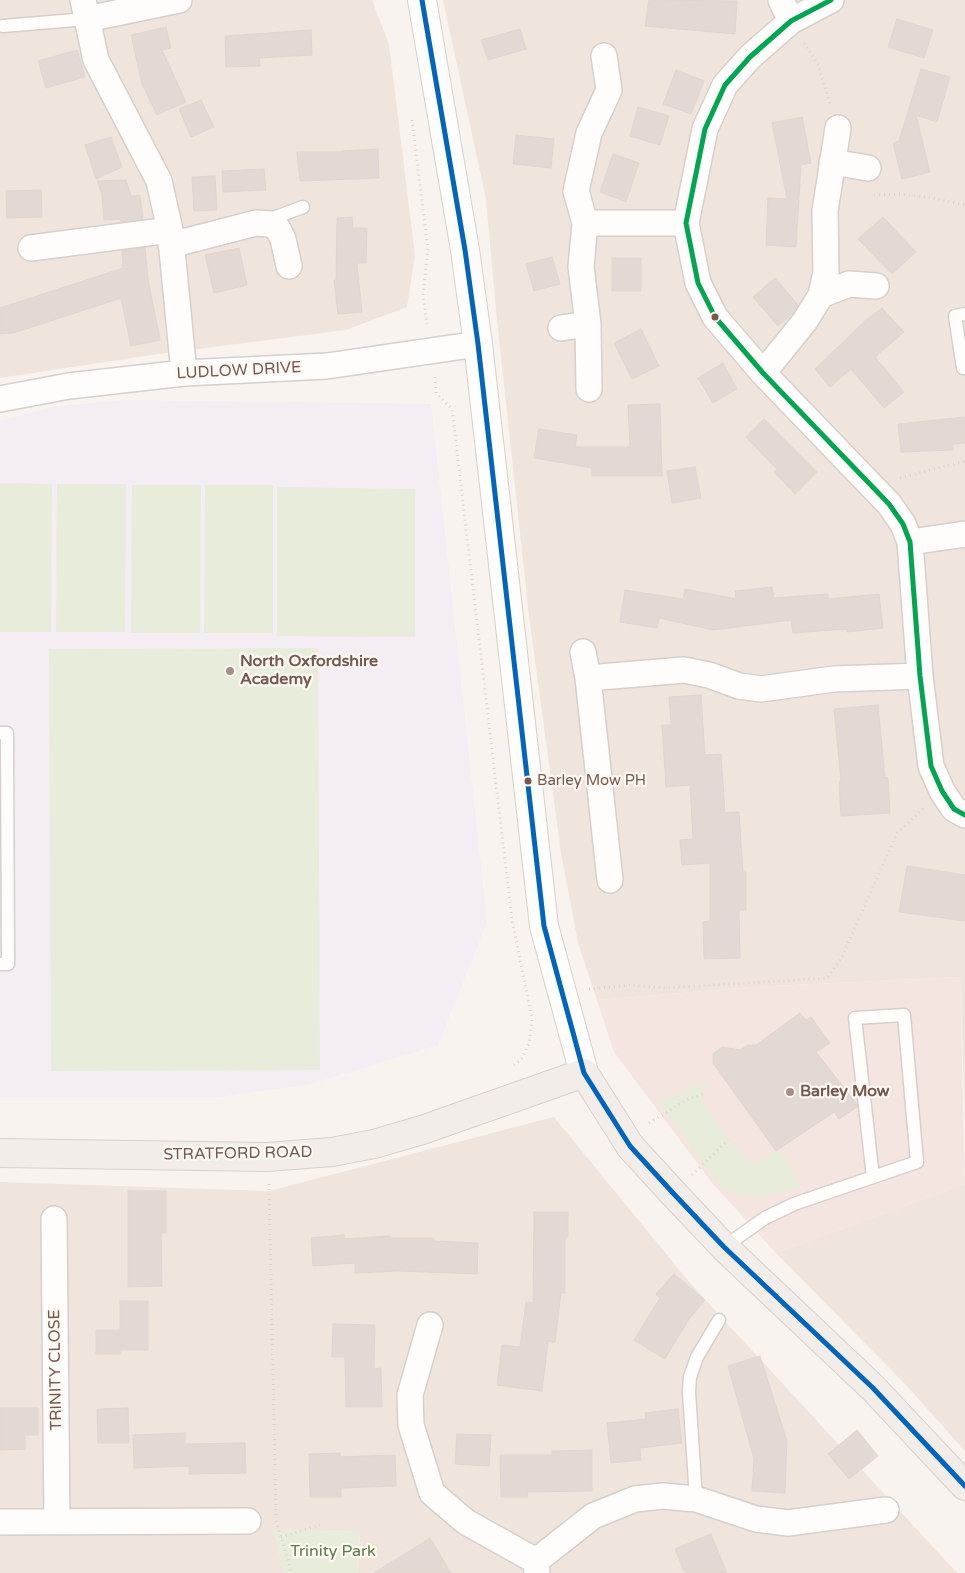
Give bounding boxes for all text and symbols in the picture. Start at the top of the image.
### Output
unlabelled marker [710,312,720,322]
street label: LUDLOW DRIVE [176,358,302,384]
place label: North Oxfordshire Academy [240,652,378,690]
marker: North Oxfordshire Academy [224,665,236,677]
place label: Barley Mow PH [537,772,646,790]
marker: Barley Mow PH [523,776,533,786]
place label: Barley Mow [800,1082,889,1102]
marker: Barley Mow [784,1086,796,1098]
street label: STRATFORD ROAD [163,1143,313,1165]
street label: TRINITY CLOSE [45,1309,67,1431]
park label: Trinity Park [290,1542,376,1562]

